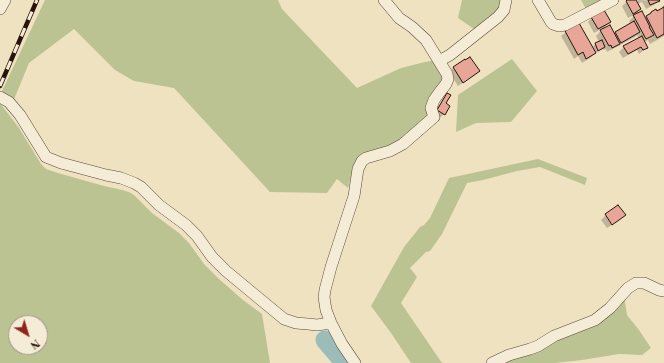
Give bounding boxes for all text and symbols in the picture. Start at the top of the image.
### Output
north arrow [8,315,48,355]
text: N [27,335,43,352]

